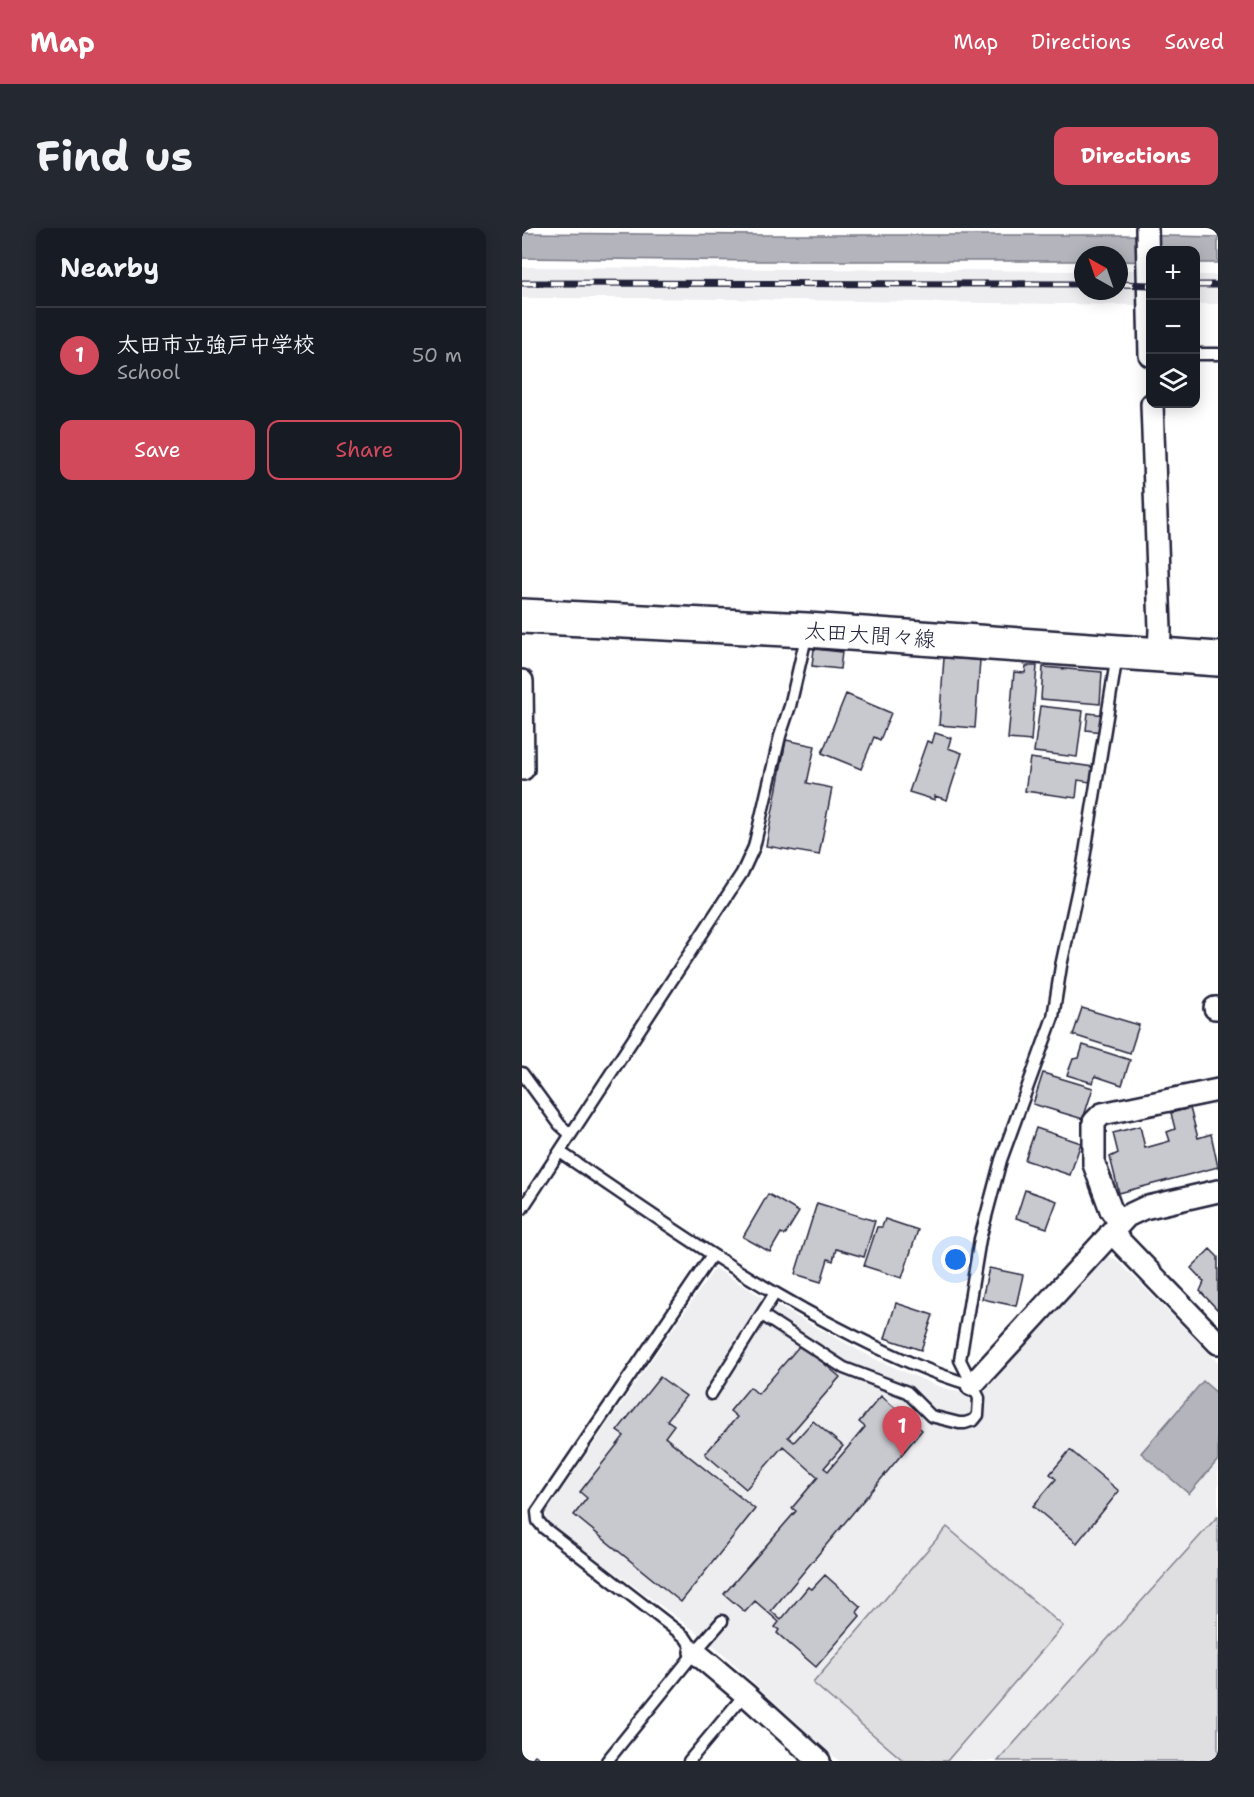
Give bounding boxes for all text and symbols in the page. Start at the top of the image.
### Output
text: Map [30,23,95,61]
text: Map [953,28,998,56]
text: Directions [1031,28,1131,56]
text: Saved [1164,28,1224,56]
button: Directions [1054,127,1218,185]
text: Find us [36,128,193,184]
north arrow [1074,246,1128,300]
map controls [1146,246,1200,408]
button: + [1146,246,1200,300]
text: Nearby [60,250,159,285]
button: − [1146,300,1200,354]
text: 太田市立強戸中学校 [117,330,315,359]
text: 1 [75,342,84,368]
text: 50 m [412,342,462,368]
button: layers [1146,354,1200,408]
text: School [117,359,180,385]
button: Save [60,420,255,480]
button: Share [267,420,462,480]
street label: 太田大間々線 [803,616,937,654]
your location [941,1245,970,1274]
pin: 1 [882,1406,922,1456]

